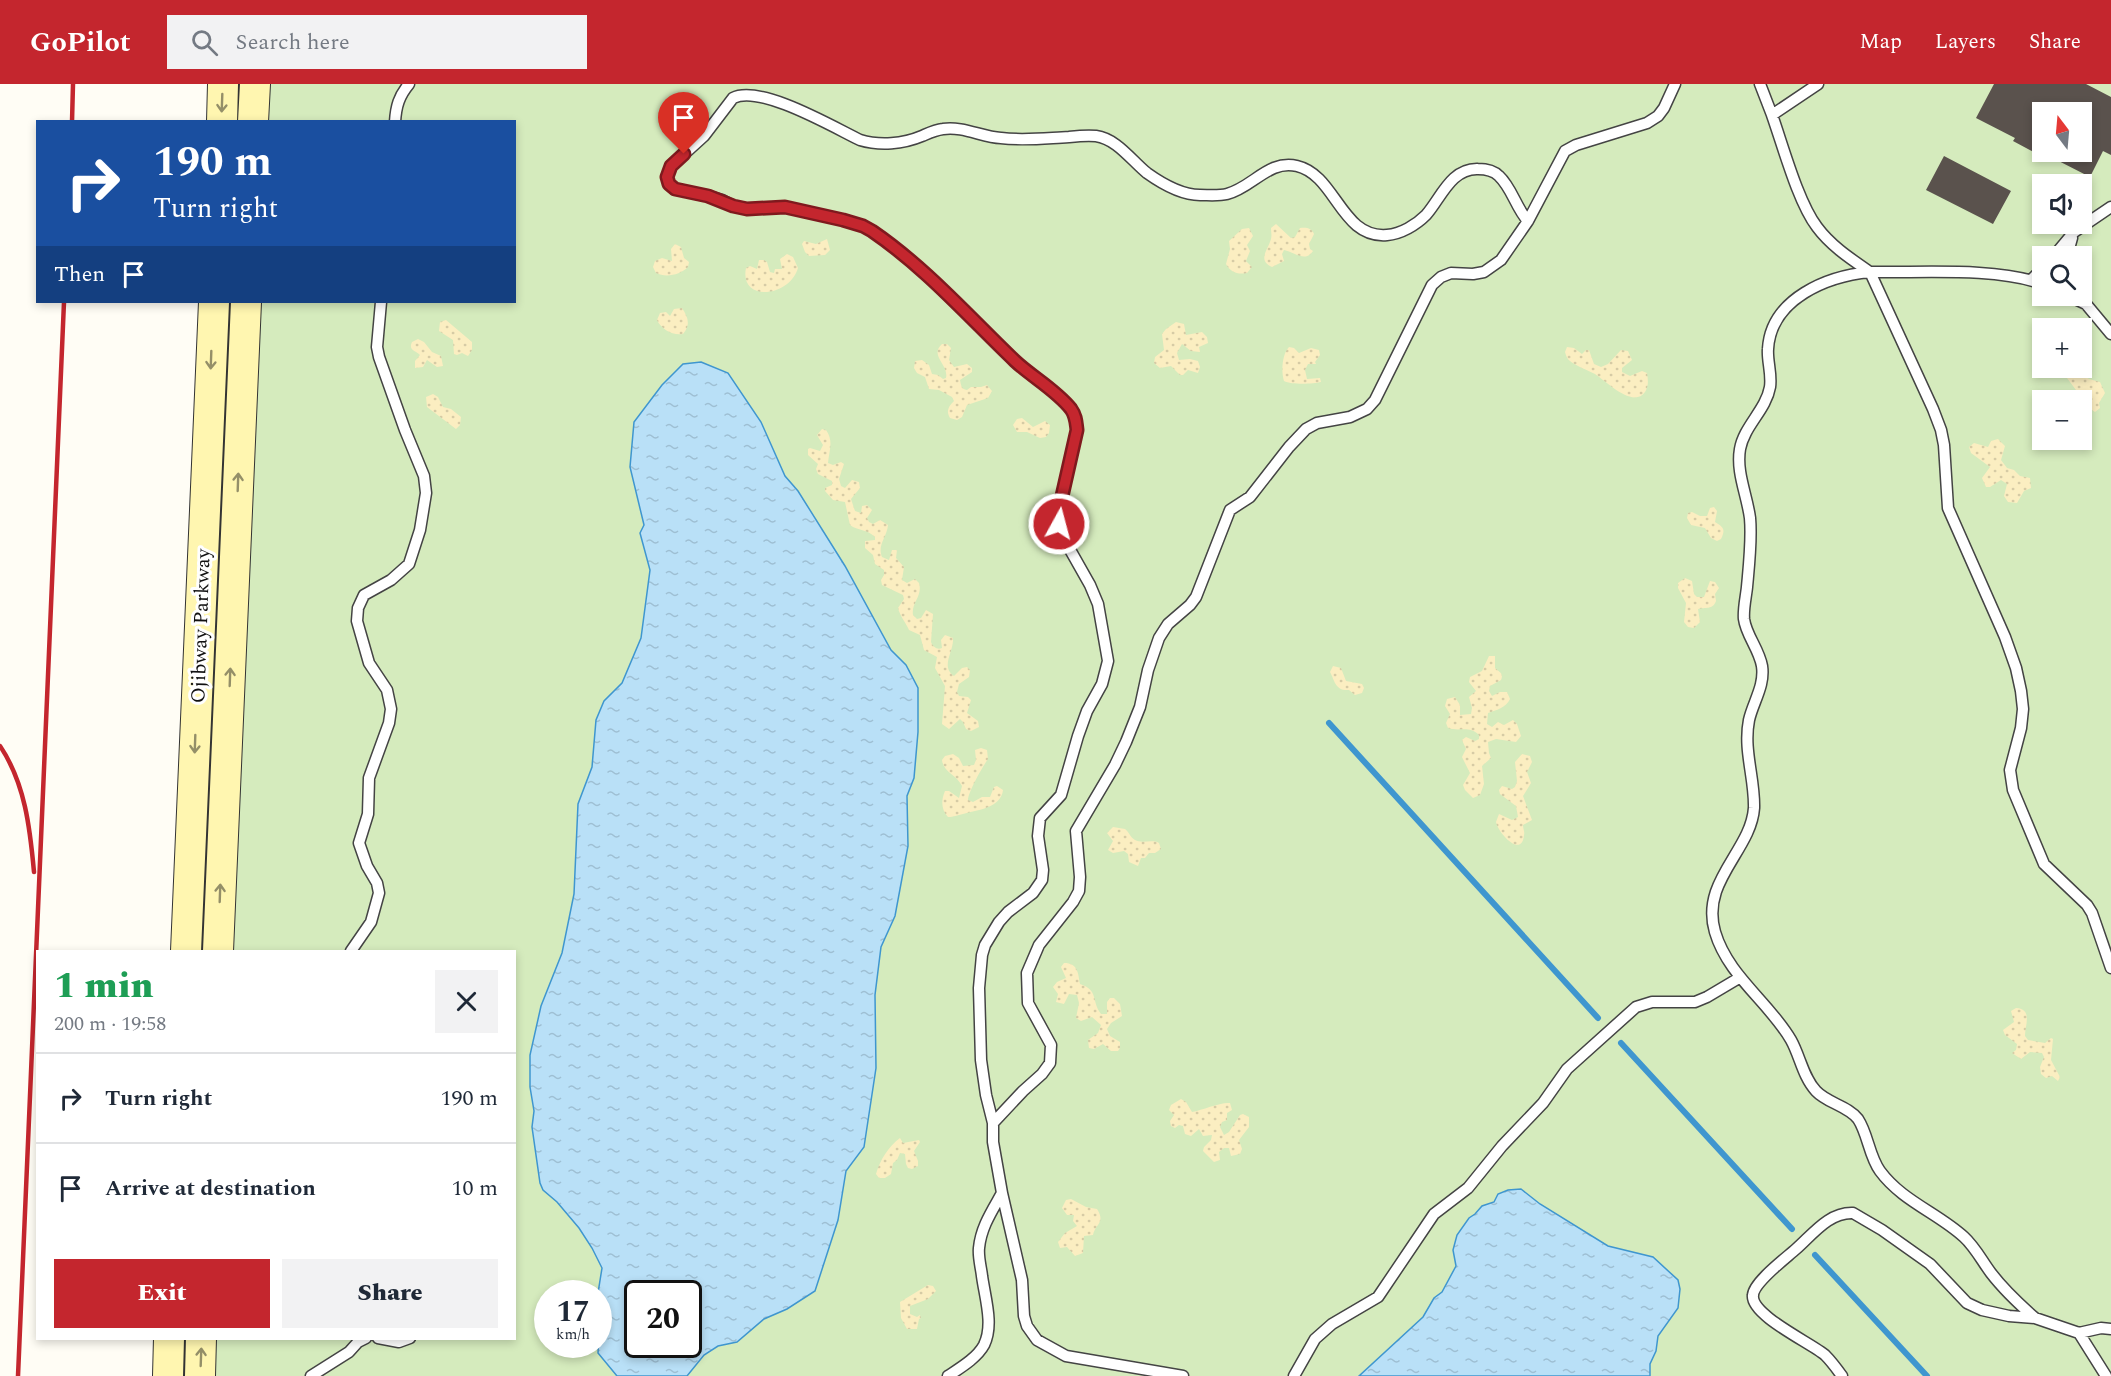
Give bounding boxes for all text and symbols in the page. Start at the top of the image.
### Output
search box [167,15,587,69]
text: GoPilot [30,21,131,64]
icon: search [188,26,221,59]
text: Search here [236,26,350,59]
text: Map [1860,26,1902,58]
text: Layers [1935,26,1996,58]
text: Share [2029,26,2081,58]
one-way arrow [217,92,228,112]
pin [658,92,709,154]
icon: arrive [667,101,700,134]
north arrow [2032,102,2092,162]
map controls [2032,102,2092,450]
text: 190 m [153,131,272,194]
icon: right [54,144,132,222]
button: sound [2032,174,2092,234]
text: Turn right [153,188,278,230]
button: search [2032,246,2092,306]
text: Then [54,258,105,291]
icon: arrive [117,258,150,291]
button: + [2032,318,2092,378]
one-way arrow [206,349,217,369]
button: − [2032,390,2092,450]
one-way arrow [232,472,244,492]
position arrow [1027,492,1091,556]
street label: Ojibway Parkway [183,547,219,704]
one-way arrow [224,667,235,687]
one-way arrow [189,733,200,753]
one-way arrow [215,883,226,903]
text: 1 min [54,959,154,1014]
button: close [435,970,498,1033]
text: 200 m · 19:58 [54,1009,166,1039]
icon: right [54,1082,87,1115]
text: Turn right [105,1082,212,1115]
text: 190 m [441,1082,498,1115]
icon: arrive [54,1172,87,1205]
text: Arrive at destination [105,1172,316,1205]
text: 10 m [452,1172,498,1205]
button: Exit [54,1259,270,1328]
button: Share [282,1259,498,1328]
speed limit sign: 20 [624,1280,702,1358]
text: 17 [556,1289,590,1335]
text: km/h [556,1323,590,1346]
one-way arrow [195,1348,206,1367]

